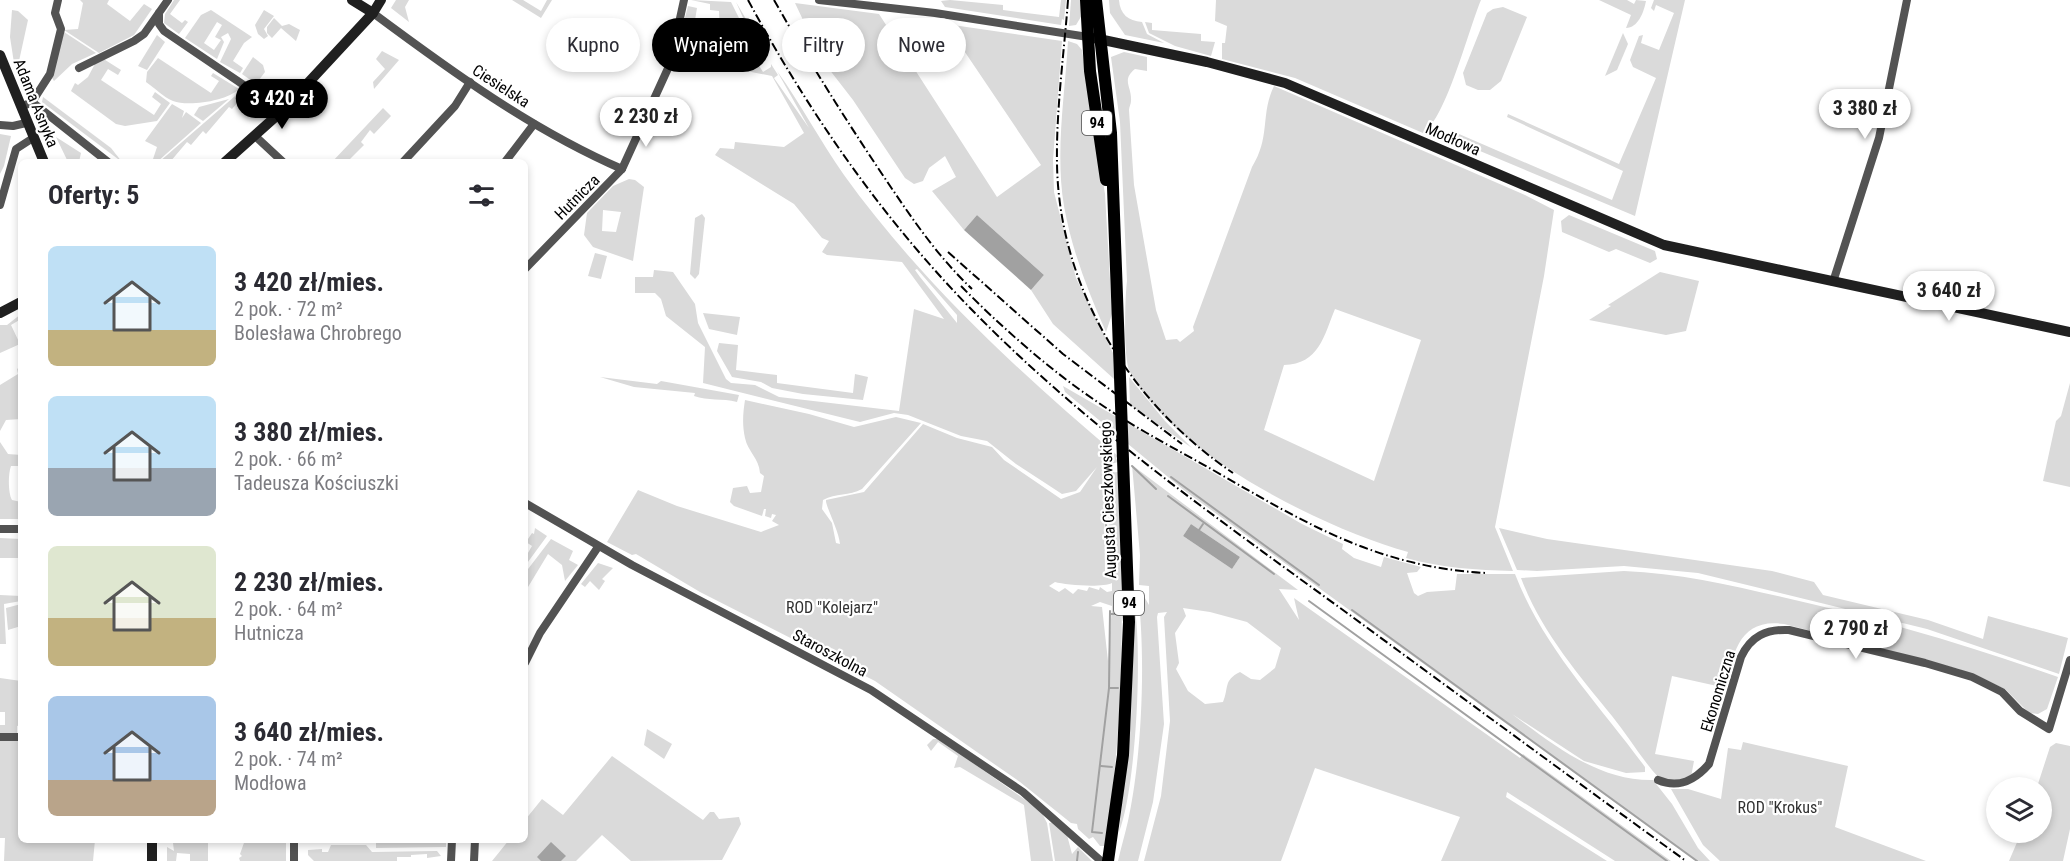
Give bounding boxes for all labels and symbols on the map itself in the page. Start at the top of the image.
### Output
street label: Adama Asnyka [10,56,62,150]
street label: Ciesielska [469,60,533,112]
pin: 3 420 zł [220,79,344,130]
pin: 3 380 zł [1803,89,1927,140]
pin: 2 230 zł [584,97,708,148]
road number: 94 [1082,111,1112,135]
street label: Modłowa [1423,118,1483,160]
street label: Hutnicza [551,171,603,223]
pin: 3 640 zł [1887,271,2011,322]
street label: Augusta Cieszkowskiego [1096,421,1120,579]
road number: 94 [1114,591,1144,615]
park label: ROD "Kolejarz" [786,598,878,617]
pin: 2 790 zł [1794,609,1918,660]
street label: Staroszkolna [789,625,871,681]
street label: Ekonomiczna [1697,648,1739,734]
park label: ROD "Krokus" [1738,798,1822,817]

